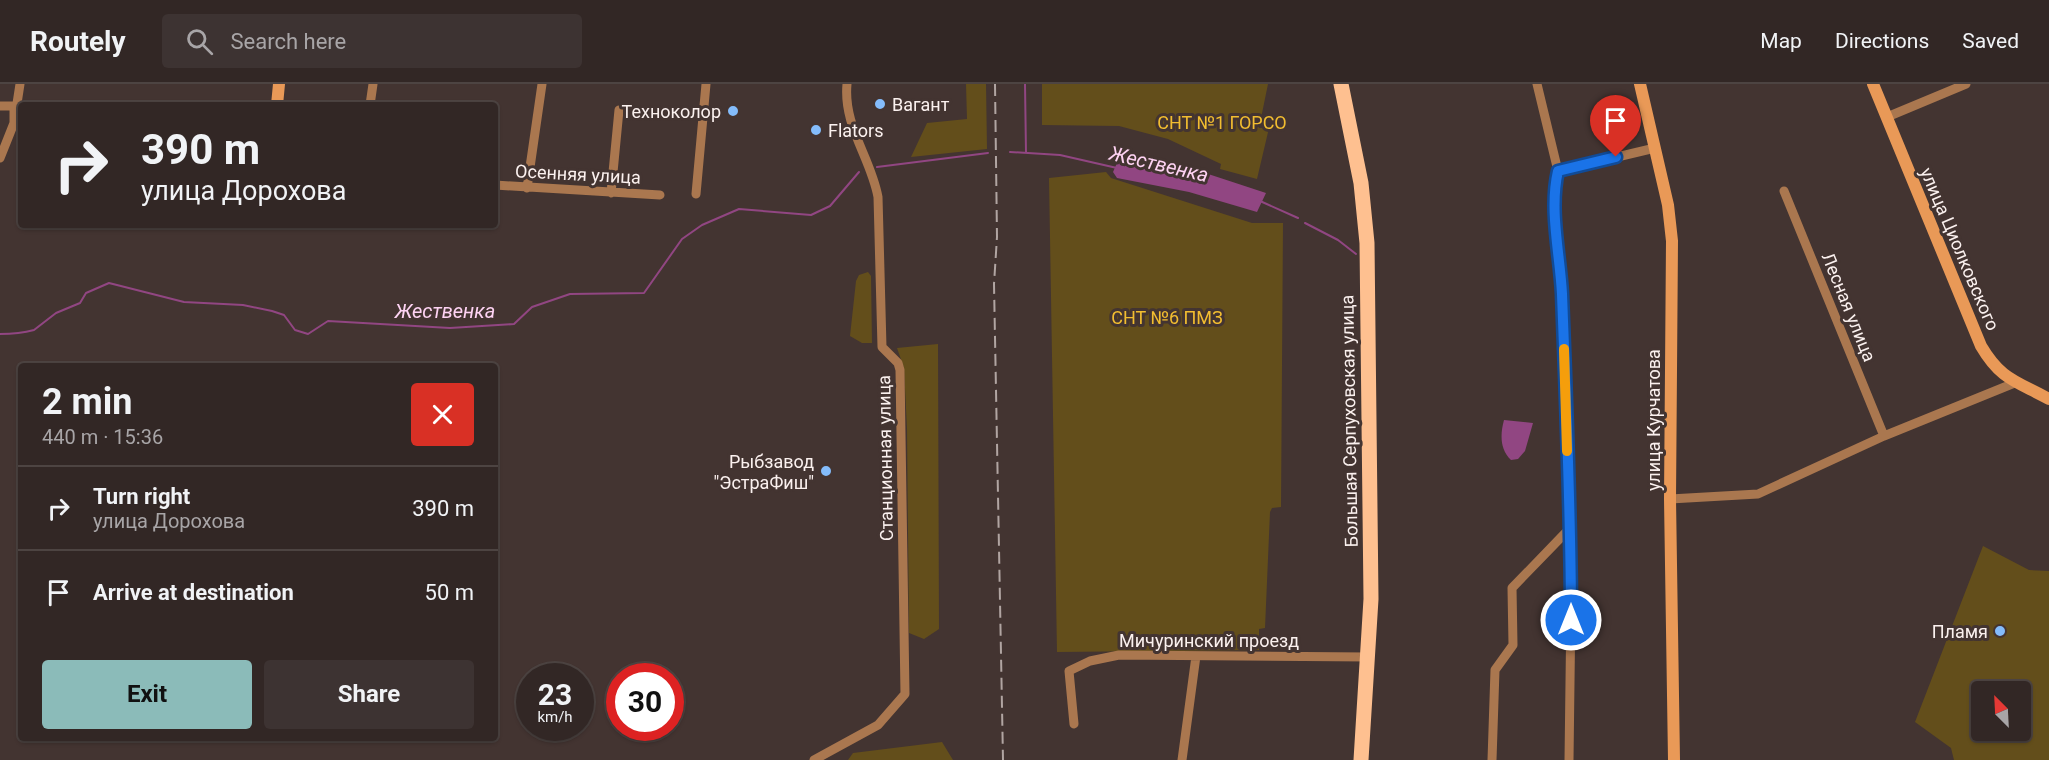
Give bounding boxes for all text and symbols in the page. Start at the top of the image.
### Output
search box [162,14,582,68]
text: Routely [30,25,126,58]
icon: search [183,25,216,58]
text: Search here [231,29,346,54]
text: Map [1760,29,1802,53]
text: Directions [1835,29,1929,53]
text: Saved [1962,29,2019,53]
place label: Вагант [892,94,950,115]
pin [1590,95,1641,157]
marker: Вагант [873,97,887,111]
place label: Техноколор [622,101,721,122]
marker: Техноколор [726,104,740,118]
icon: arrive [1599,104,1632,137]
park label: СНТ №1 ГОРСО [1157,112,1287,133]
place label: Flators [828,120,884,141]
marker: Flators [809,123,823,137]
text: 390 m [141,125,260,174]
icon: right [42,126,120,204]
water label: Жественка [1106,141,1211,187]
street label: Осенняя улица [515,160,641,188]
street label: улица Циолковского [1916,164,2004,334]
text: улица Дорохова [141,175,346,207]
street label: Лесная улица [1818,249,1880,365]
street label: Большая Серпуховская улица [1336,295,1362,547]
water label: Жественка [394,299,495,323]
park label: СНТ №6 ПМЗ [1111,307,1223,328]
street label: улица Курчатова [1643,349,1664,491]
street label: Станционная улица [873,375,897,541]
text: 2 min [42,381,133,423]
button: close [411,383,474,446]
text: 440 m · 15:36 [42,425,163,449]
place label: Рыбзавод "ЭстраФиш" [714,451,814,493]
marker: Рыбзавод "ЭстраФиш" [819,464,833,478]
text: Turn right [93,484,190,509]
icon: right [42,492,75,525]
text: 390 m [412,496,474,521]
text: улица Дорохова [93,509,245,533]
icon: arrive [42,576,75,609]
text: Arrive at destination [93,580,294,605]
text: 50 m [425,580,474,605]
position arrow [1539,588,1603,652]
place label: Пламя [1932,621,1988,642]
marker: Пламя [1993,624,2007,638]
street label: Мичуринский проезд [1119,630,1299,651]
button: Exit [42,660,252,729]
button: Share [264,660,474,729]
speed limit sign: 30 [606,663,684,741]
text: 23 [538,677,572,712]
north arrow [1971,681,2031,741]
map controls [1971,681,2031,741]
text: km/h [537,708,573,726]

